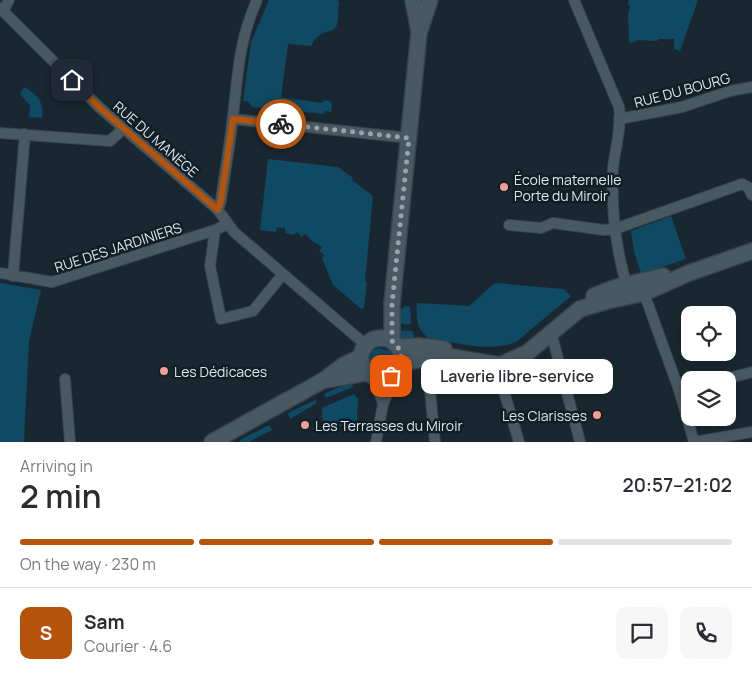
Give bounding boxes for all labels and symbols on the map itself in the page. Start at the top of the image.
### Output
pin [51,59,93,101]
street label: RUE DU BOURG [632,68,732,112]
street label: RUE DU MANÈGE [109,97,203,181]
courier [256,99,306,149]
place label: École maternelle Porte du Miroir [514,170,621,205]
marker: École maternelle Porte du Miroir [498,181,510,193]
street label: RUE DES JARDINIERS [52,217,184,277]
pin [370,355,412,397]
callout: Laverie libre-service [421,358,614,394]
place label: Les Dédicaces [174,362,267,381]
marker: Les Dédicaces [158,365,170,377]
place label: Les Clarisses [502,406,587,425]
marker: Les Clarisses [591,409,603,421]
place label: Les Terrasses du Miroir [315,416,462,435]
marker: Les Terrasses du Miroir [299,419,311,431]

